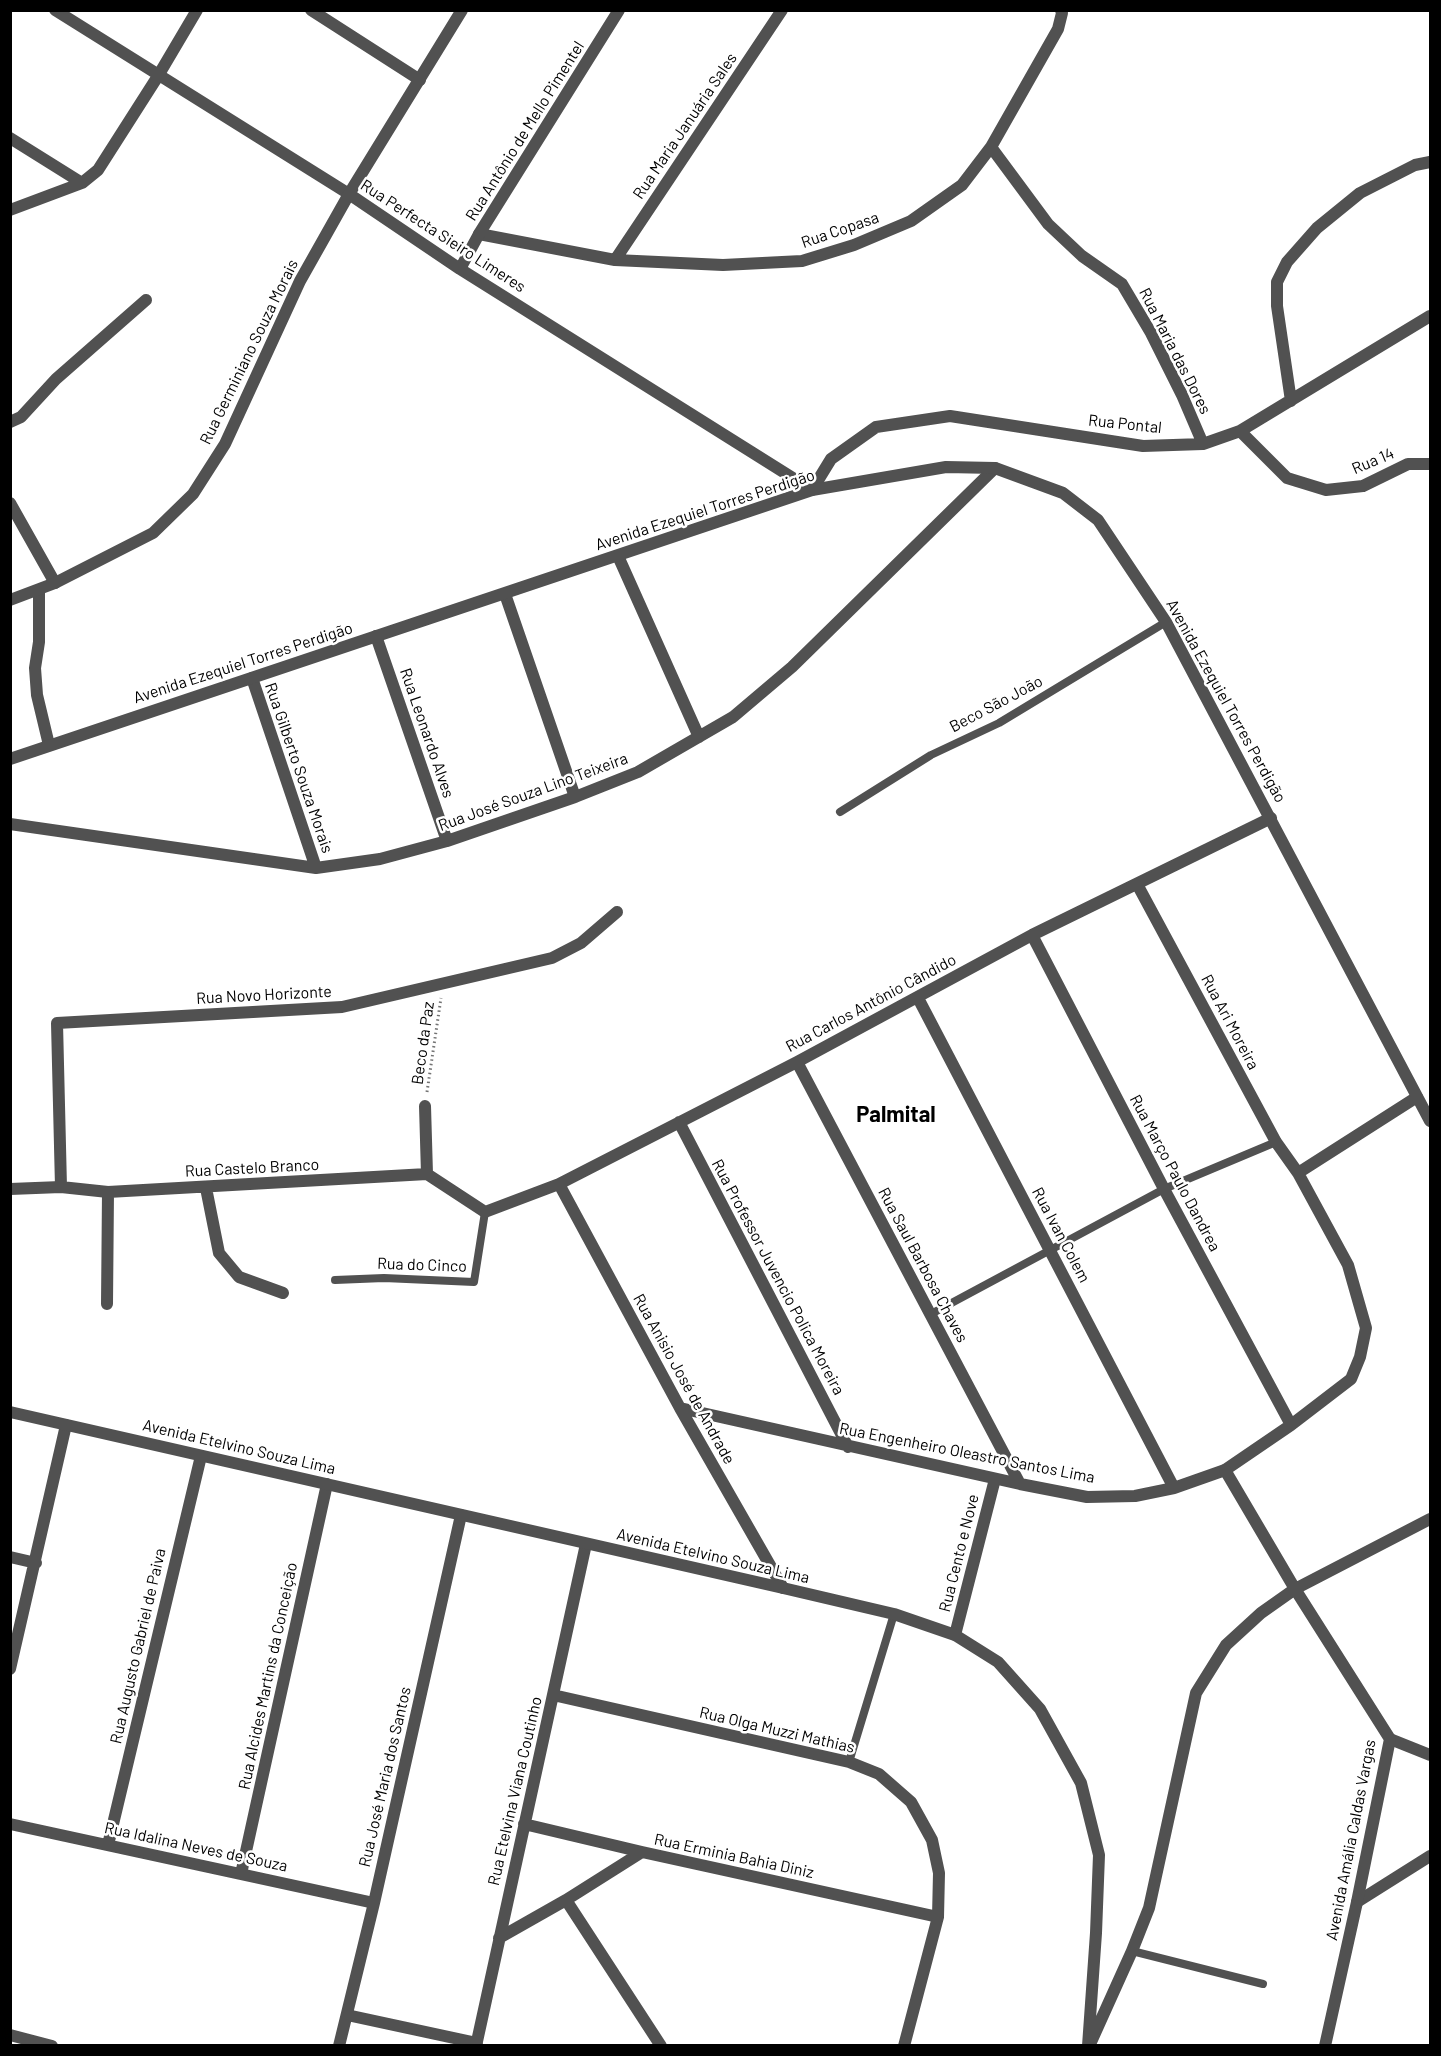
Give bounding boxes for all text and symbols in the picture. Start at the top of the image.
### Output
street label: Rua Antônio de Mello Pimentel [462,38,588,224]
street label: Rua Maria Januária Sales [629,49,741,203]
street label: Rua Perfecta Sieiro Limeres [357,175,529,297]
street label: Rua Copasa [799,208,881,252]
street label: Rua Germiniano Souza Morais [196,256,302,448]
street label: Rua Maria das Dores [1135,285,1215,417]
street label: Rua Pontal [1087,411,1163,437]
street label: Rua 14 [1349,444,1397,478]
street label: Avenida Ezequiel Torres Perdigão [593,465,817,555]
street label: Avenida Ezequiel Torres Perdigão [1162,596,1290,806]
street label: Avenida Ezequiel Torres Perdigão [131,618,355,708]
street label: Rua Leonardo Alves [396,666,458,800]
street label: Beco São João [946,671,1046,737]
street label: Rua Gilberto Souza Morais [261,680,337,856]
street label: Rua José Souza Lino Teixeira [436,749,630,835]
street label: Rua Carlos Antônio Cândido [782,950,960,1056]
street label: Rua Ari Moreira [1197,971,1263,1073]
street label: Rua Novo Horizonte [196,982,332,1008]
street label: Beco da Paz [408,1000,438,1086]
street label: Rua Março Paulo Dandrea [1126,1091,1224,1255]
district label: Palmital [856,1102,936,1128]
street label: Rua Castelo Branco [184,1155,320,1181]
street label: Rua Professor Juvencio Polica Moreira [708,1156,848,1398]
street label: Rua Saul Barbosa Chaves [874,1184,972,1346]
street label: Rua Ivan Colem [1028,1184,1094,1286]
street label: Rua do Cinco [377,1254,467,1276]
street label: Rua Anisio José de Andrade [629,1290,739,1468]
street label: Avenida Etelvino Souza Lima [141,1415,337,1479]
street label: Rua Engenheiro Oleastro Santos Lima [838,1419,1096,1487]
street label: Rua Cento e Nove [935,1492,983,1614]
street label: Avenida Etelvino Souza Lima [615,1524,811,1588]
street label: Rua Augusto Gabriel de Paiva [106,1546,170,1746]
street label: Rua Alcides Martins da Conceição [235,1561,301,1791]
street label: Rua José Maria dos Santos [355,1685,415,1869]
street label: Rua Etelvina Viana Coutinho [484,1695,546,1887]
street label: Rua Olga Muzzi Mathias [697,1703,857,1757]
street label: Avenida Amália Caldas Vargas [1322,1738,1380,1942]
street label: Rua Idalina Neves de Souza [103,1818,289,1876]
street label: Rua Erminia Bahia Diniz [652,1830,816,1882]

